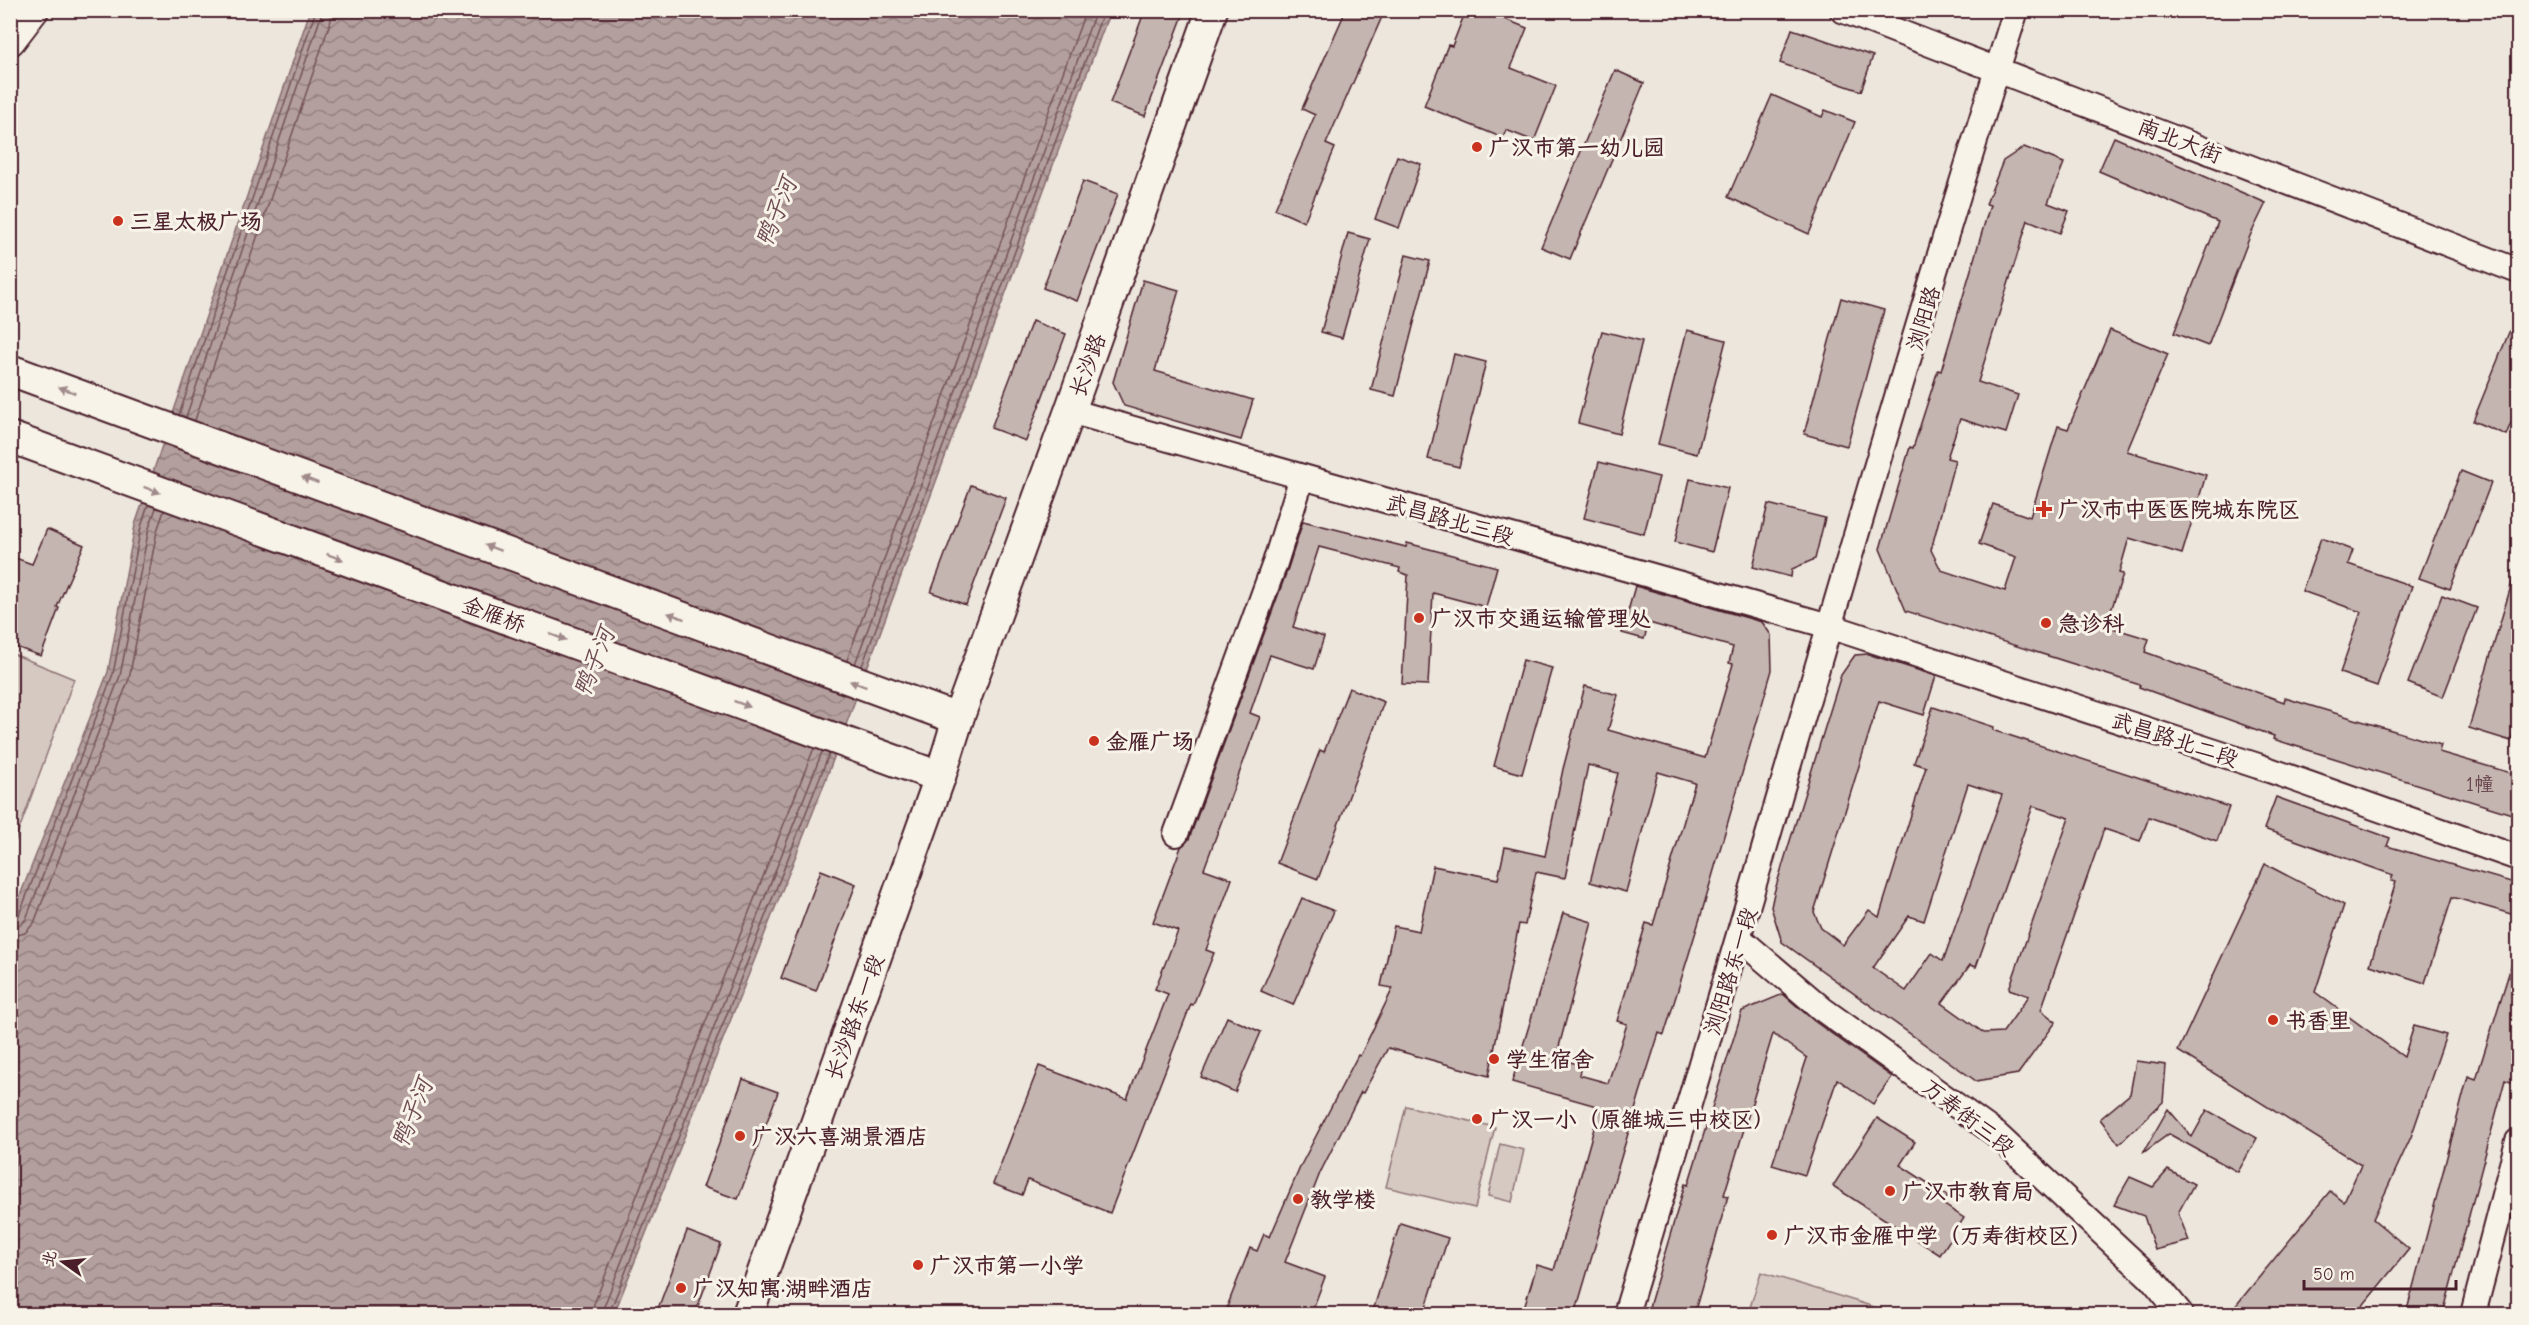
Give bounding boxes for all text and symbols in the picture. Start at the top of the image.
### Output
street label: 南北大街 [2134,113,2225,169]
place label: 广汉市第一幼儿园 [1489,135,1665,161]
marker: 广汉市第一幼儿园 [1470,140,1484,154]
water label: 鸭子河 [750,170,804,251]
place label: 三星太极广场 [130,209,262,235]
marker: 三星太极广场 [111,214,125,228]
street label: 浏阳路 [1902,283,1946,354]
street label: 长沙路 [1064,330,1111,401]
one-way arrow [58,385,76,395]
one-way arrow [301,475,319,484]
one-way arrow [143,486,161,496]
street label: 武昌路北三段 [1383,489,1517,551]
place label: 广汉市中医医院城东院区 [2058,497,2300,523]
marker: 广汉市中医医院城东院区 [2035,500,2053,518]
one-way arrow [484,542,502,552]
one-way arrow [327,552,345,562]
street label: 金雁桥 [458,591,529,638]
place label: 广汉市交通运输管理处 [1431,606,1651,632]
one-way arrow [667,610,685,620]
marker: 广汉市交通运输管理处 [1412,611,1426,625]
place label: 急诊科 [2058,611,2125,637]
marker: 急诊科 [2039,616,2053,630]
water label: 鸭子河 [568,620,622,701]
one-way arrow [549,633,567,643]
one-way arrow [849,678,867,688]
one-way arrow [733,699,751,709]
street label: 武昌路北二段 [2108,707,2241,773]
place label: 金雁广场 [1106,729,1194,755]
marker: 金雁广场 [1087,734,1101,748]
house number: 1幢 [2466,773,2494,796]
street label: 浏阳路东一段 [1699,904,1763,1038]
street label: 长沙路东一段 [820,951,890,1084]
place label: 书香里 [2285,1008,2351,1034]
marker: 书香里 [2266,1013,2280,1027]
place label: 学生宿舍 [1506,1047,1594,1073]
marker: 学生宿舍 [1487,1052,1501,1066]
water label: 鸭子河 [386,1071,440,1152]
street label: 万寿街三段 [1917,1074,2020,1162]
place label: 广汉一小（原雒城三中校区） [1489,1107,1775,1133]
marker: 广汉一小（原雒城三中校区） [1470,1112,1484,1126]
place label: 广汉六喜湖景酒店 [752,1124,928,1150]
marker: 广汉六喜湖景酒店 [733,1129,747,1143]
place label: 广汉市教育局 [1902,1179,2034,1205]
marker: 广汉市教育局 [1883,1184,1897,1198]
place label: 教学楼 [1310,1187,1376,1213]
marker: 教学楼 [1291,1192,1305,1206]
place label: 广汉市金雁中学（万寿街校区） [1784,1223,2092,1249]
marker: 广汉市金雁中学（万寿街校区） [1765,1228,1779,1242]
north arrow [33,1232,93,1292]
text: 北 [39,1248,60,1268]
place label: 广汉市第一小学 [930,1253,1084,1279]
scale bar [2304,1253,2456,1291]
marker: 广汉市第一小学 [911,1258,925,1272]
text: 50 m [2313,1264,2355,1285]
place label: 广汉知寓·湖畔酒店 [693,1276,873,1302]
marker: 广汉知寓·湖畔酒店 [674,1281,688,1295]

